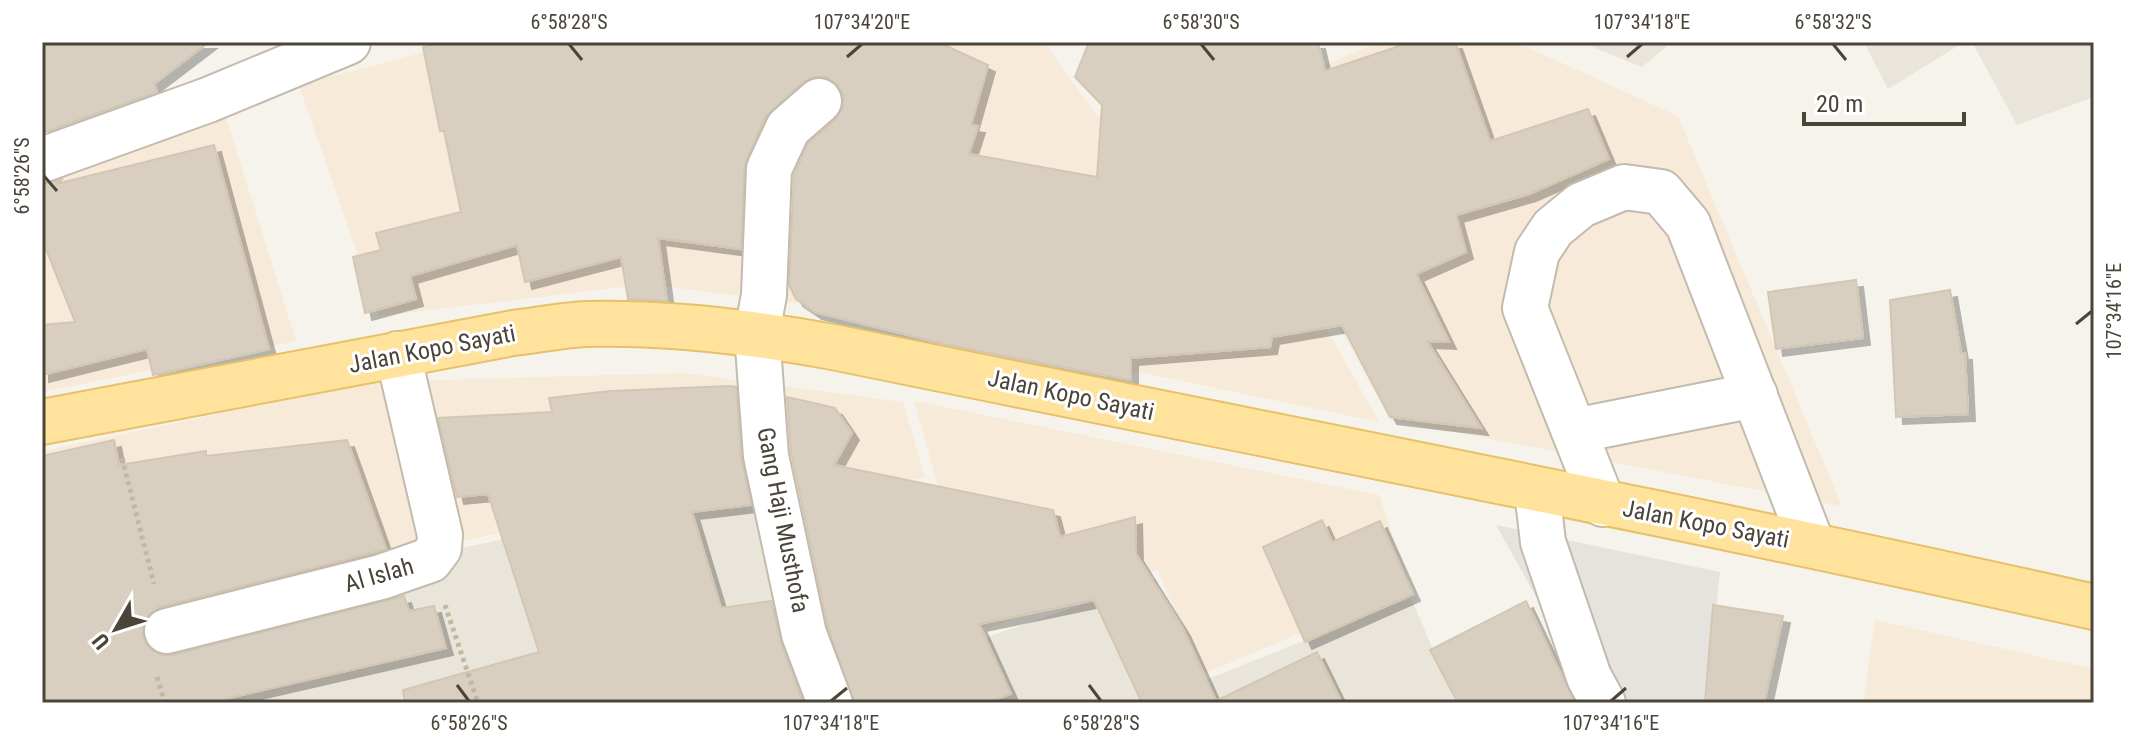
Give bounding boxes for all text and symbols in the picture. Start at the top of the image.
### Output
text: 6°58'28"S [530,10,608,34]
text: 107°34'20"E [814,10,910,34]
text: 6°58'30"S [1162,10,1240,34]
text: 107°34'18"E [1594,10,1690,34]
text: 6°58'32"S [1794,10,1872,34]
scale bar [1804,76,1964,126]
text: 20 m [1816,90,1863,118]
text: 6°58'26"S [10,137,34,215]
text: 107°34'16"E [2102,263,2126,359]
street label: Jalan Kopo Sayati [346,319,518,379]
street label: Jalan Kopo Sayati [985,364,1157,426]
street label: Gang Haji Musthofa [751,425,815,615]
street label: Jalan Kopo Sayati [1620,494,1792,554]
street label: Al Islah [341,552,417,598]
north arrow [76,589,156,669]
text: U [87,629,115,654]
text: 6°58'26"S [430,711,508,735]
text: 107°34'18"E [783,711,879,735]
text: 6°58'28"S [1062,711,1140,735]
text: 107°34'16"E [1563,711,1659,735]

